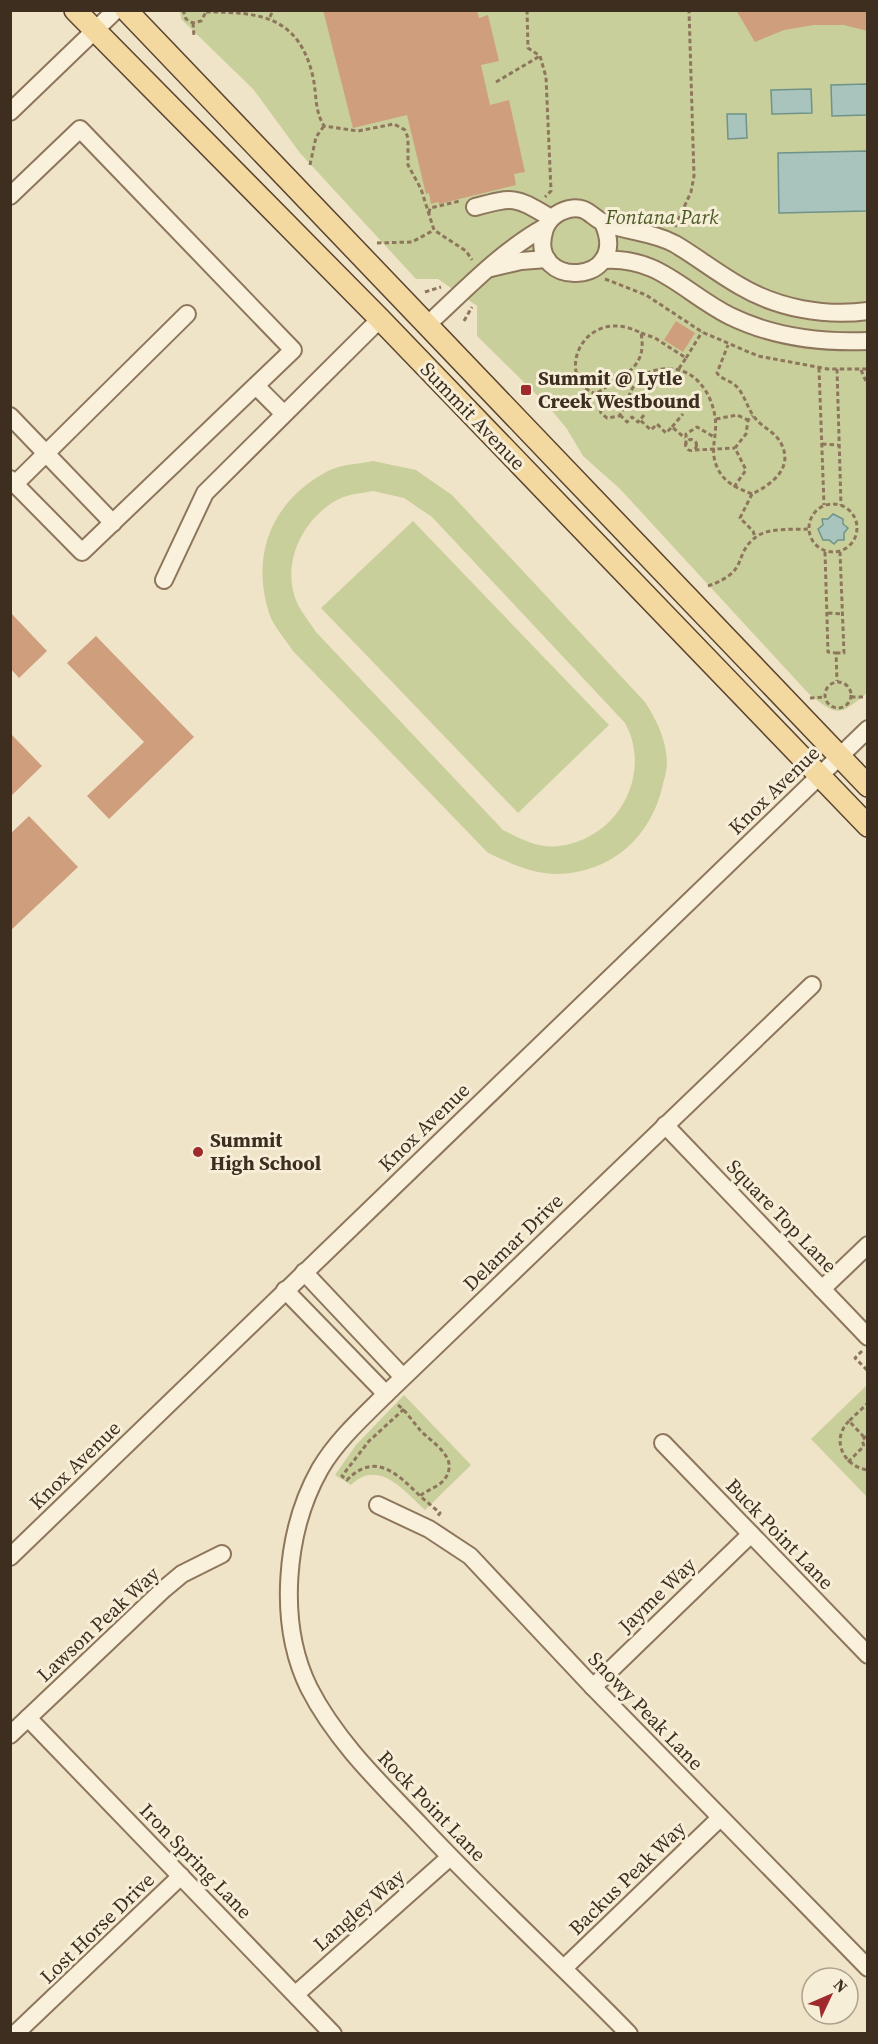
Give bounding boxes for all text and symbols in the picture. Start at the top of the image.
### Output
park label: Fontana Park [604,203,719,231]
street label: Summit Avenue [414,356,532,476]
place label: Summit @ Lytle Creek Westbound [538,364,700,415]
marker: Summit @ Lytle Creek Westbound [519,383,533,397]
street label: Knox Avenue [722,739,826,841]
street label: Knox Avenue [372,1076,476,1178]
place label: Summit High School [210,1126,321,1177]
marker: Summit High School [191,1145,205,1159]
street label: Square Top Lane [721,1153,843,1279]
street label: Delamar Drive [457,1187,569,1297]
street label: Knox Avenue [23,1414,127,1516]
street label: Buck Point Lane [720,1472,840,1596]
street label: Jayme Way [611,1551,702,1640]
street label: Lawson Peak Way [31,1559,166,1688]
street label: Snowy Peak Lane [582,1645,710,1777]
street label: Rock Point Lane [372,1744,492,1868]
street label: Iron Spring Lane [133,1797,259,1925]
street label: Backus Peak Way [562,1814,692,1941]
street label: Langley Way [307,1862,411,1958]
street label: Lost Horse Drive [34,1866,160,1990]
north arrow [800,1966,860,2026]
text: N [829,1974,853,1998]

